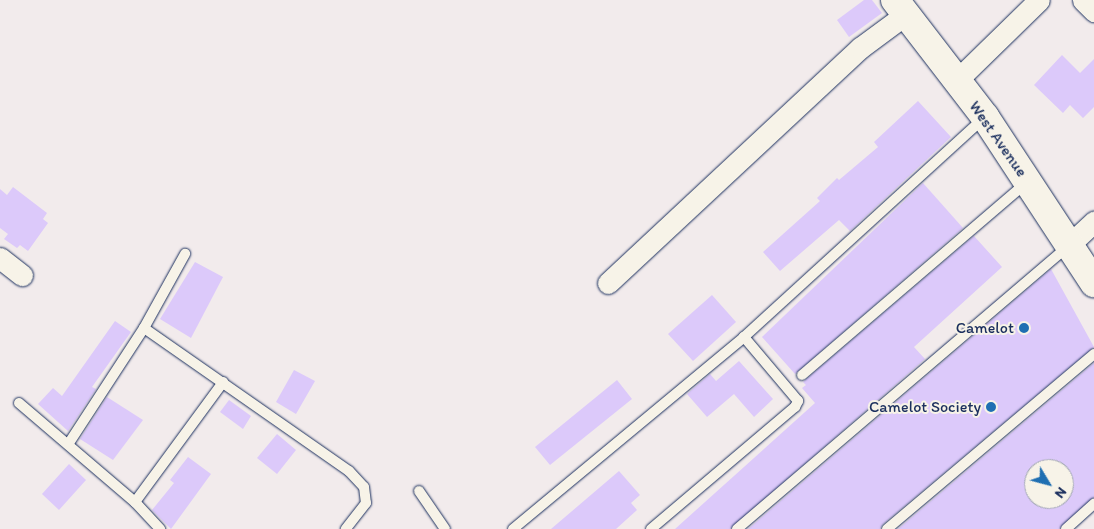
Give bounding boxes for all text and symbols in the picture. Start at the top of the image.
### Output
street label: West Avenue [965,98,1031,180]
place label: Camelot [956,318,1014,338]
marker: Camelot [1018,322,1030,334]
place label: Camelot Society [869,397,981,417]
marker: Camelot Society [985,401,997,413]
north arrow [1024,459,1074,509]
text: N [1051,484,1070,502]

